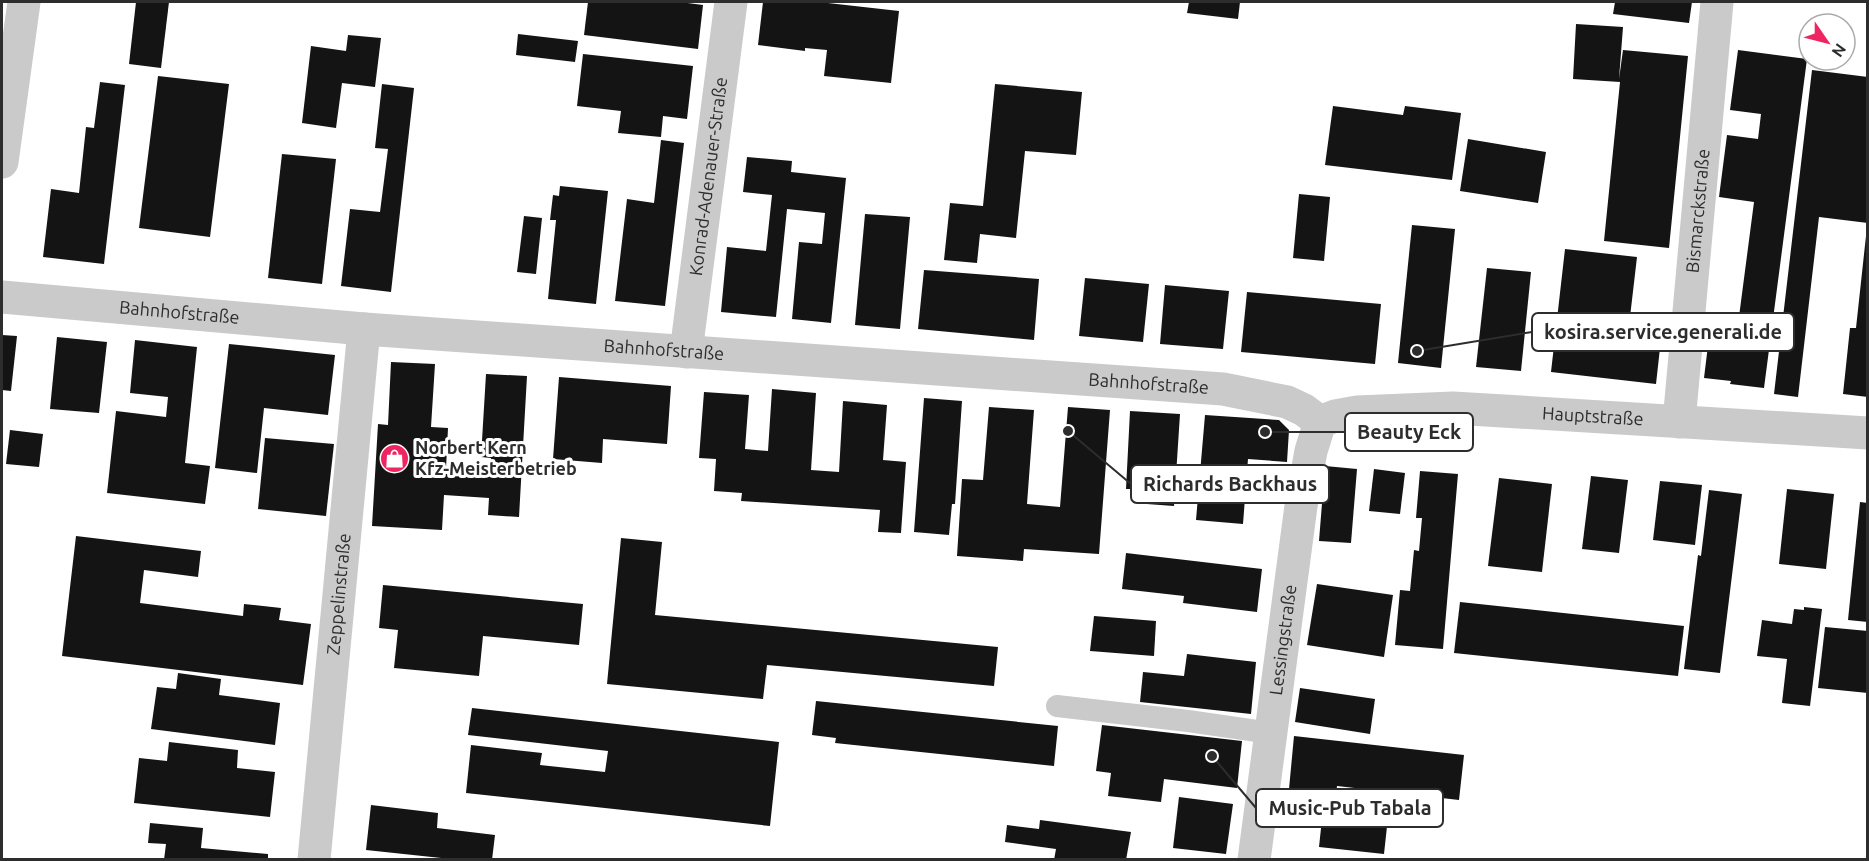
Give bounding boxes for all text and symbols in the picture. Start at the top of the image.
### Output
north arrow [1797,12,1857,72]
text: N [1828,41,1850,61]
street label: Konrad-Adenauer-Straße [685,76,730,277]
street label: Bismarckstraße [1682,148,1713,274]
street label: Bahnhofstraße [118,296,240,327]
callout: kosira.service.generali.de [1532,313,1794,351]
text: kosira.service.generali.de [1544,320,1782,343]
street label: Bahnhofstraße [603,335,725,363]
street label: Bahnhofstraße [1088,369,1210,397]
street label: Hauptstraße [1542,402,1644,428]
callout: Beauty Eck [1345,413,1473,451]
text: Beauty Eck [1357,420,1461,443]
place label: Norbert Kern Kfz-Meisterbetrieb [415,437,577,478]
shop icon: Norbert Kern Kfz-Meisterbetrieb [378,442,410,474]
callout: Richards Backhaus [1131,465,1329,503]
text: Richards Backhaus [1143,472,1317,495]
street label: Zeppelinstraße [322,532,354,656]
street label: Lessingstraße [1265,583,1299,696]
callout: Music-Pub Tabala [1256,789,1443,827]
text: Music-Pub Tabala [1268,796,1432,819]

